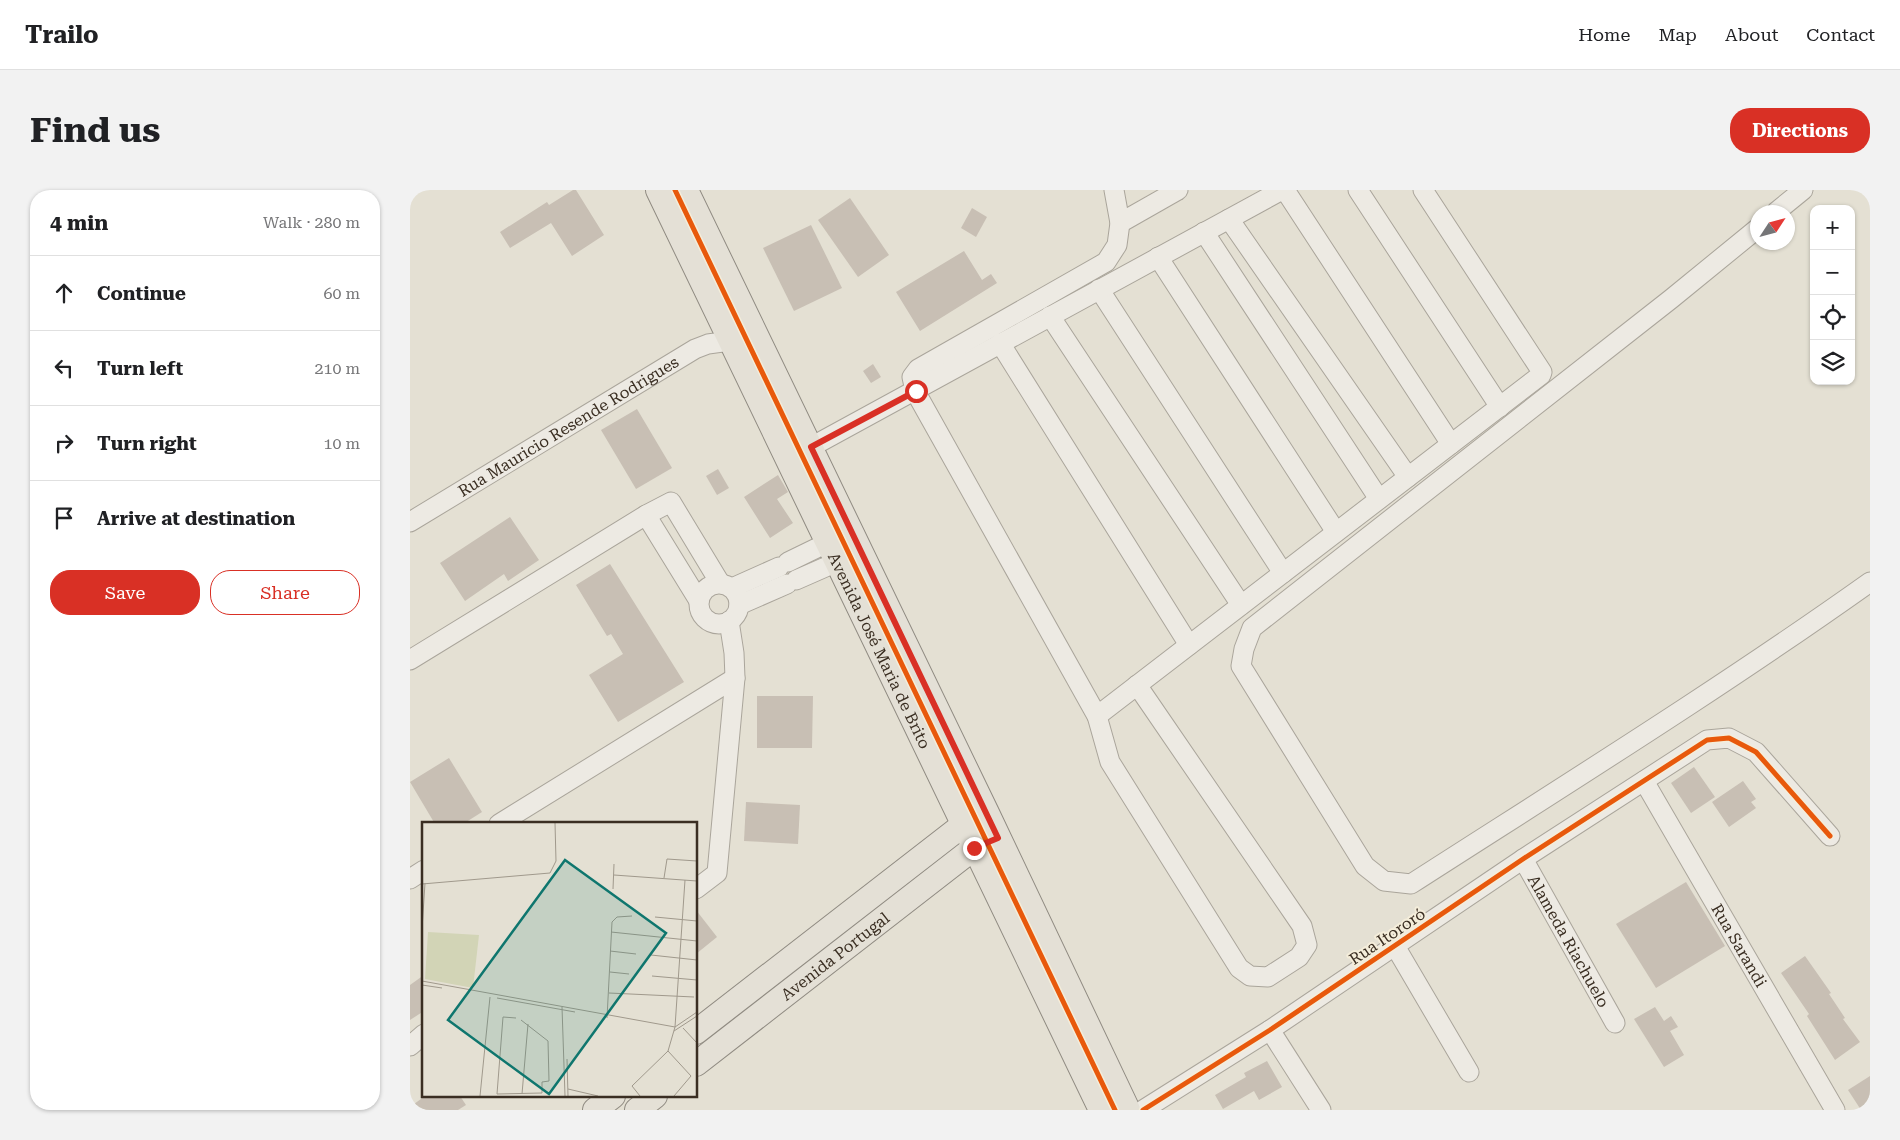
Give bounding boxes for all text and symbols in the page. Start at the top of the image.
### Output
text: Trailo [25,21,99,49]
text: Home [1578,24,1630,45]
text: Map [1658,24,1697,45]
text: About [1725,24,1778,45]
text: Contact [1806,24,1875,45]
button: Directions [1730,108,1870,153]
text: Find us [30,110,160,151]
north arrow [1750,205,1795,250]
map controls [1810,205,1855,385]
button: + [1810,205,1855,250]
text: 4 min [50,211,108,235]
text: Walk · 280 m [263,213,360,232]
button: − [1810,250,1855,295]
icon: ahead [50,279,78,307]
text: Continue [97,282,186,305]
text: 60 m [323,284,360,303]
button: locate [1810,295,1855,340]
button: layers [1810,340,1855,385]
street label: Rua Mauricio Resende Rodrigues [455,352,682,501]
icon: left [50,354,78,382]
text: Turn left [97,357,183,380]
text: 210 m [314,359,360,378]
route start [905,380,928,403]
icon: right [50,429,78,457]
text: Turn right [97,432,197,455]
text: 10 m [323,434,360,453]
icon: arrive [50,504,78,532]
text: Arrive at destination [97,507,295,530]
street label: Avenida José Maria de Brito [824,549,935,752]
button: Save [50,570,200,615]
button: Share [210,570,360,615]
inset map [422,822,698,1098]
route end [963,837,986,860]
street label: Alameda Riachuelo [1524,872,1613,1011]
street label: Rua Sarandi [1707,901,1771,991]
street label: Rua Itororó [1346,904,1429,969]
street label: Avenida Portugal [777,908,893,1004]

